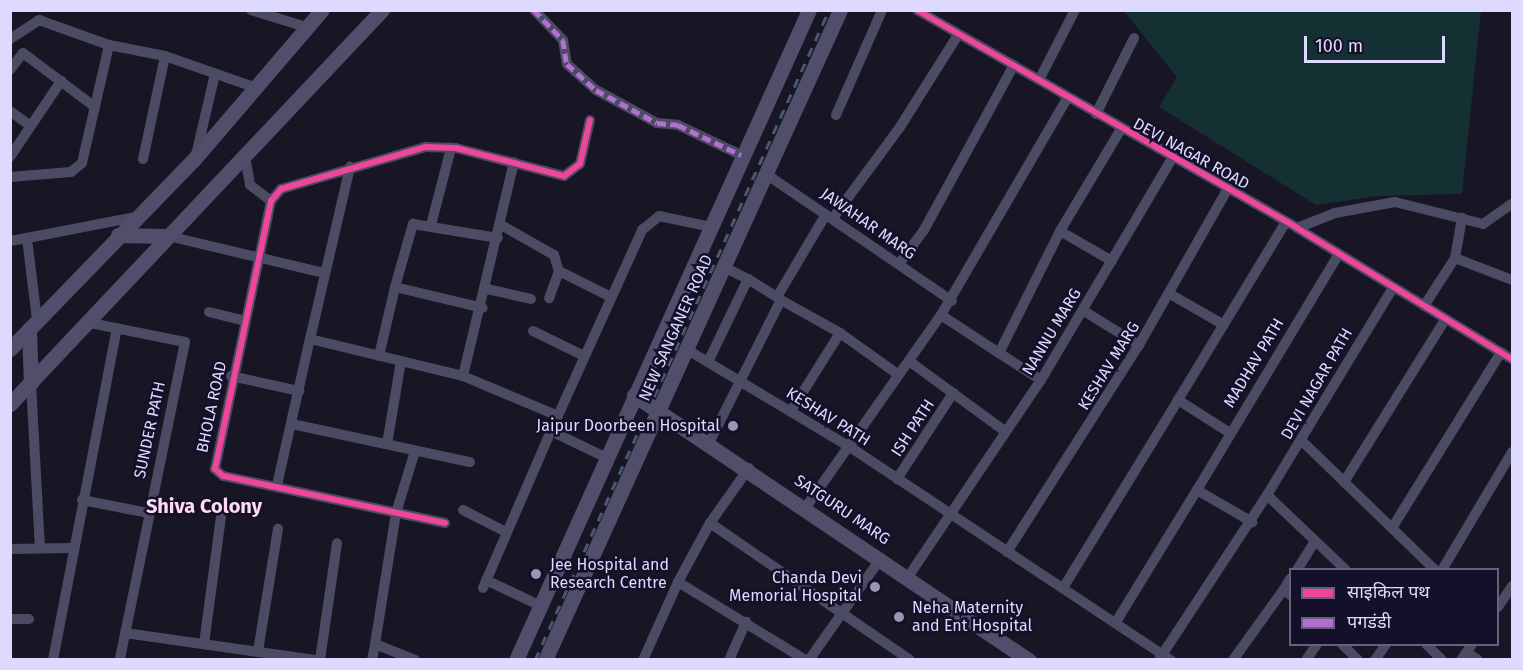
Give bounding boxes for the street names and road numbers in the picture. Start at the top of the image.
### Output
street label: DEVI NAGAR ROAD [1130,114,1252,194]
street label: JAWAHAR MARG [817,184,919,264]
street label: NEW SANGANER ROAD [635,252,717,404]
street label: NANNU MARG [1019,285,1085,379]
street label: MADHAV PATH [1220,315,1288,411]
street label: KESHAV MARG [1074,318,1144,414]
street label: DEVI NAGAR PATH [1277,325,1357,443]
street label: BHOLA ROAD [193,360,231,454]
street label: SUNDER PATH [130,380,170,480]
street label: KESHAV PATH [782,384,874,450]
street label: ISH PATH [887,396,939,460]
street label: SATGURU MARG [791,471,893,549]

